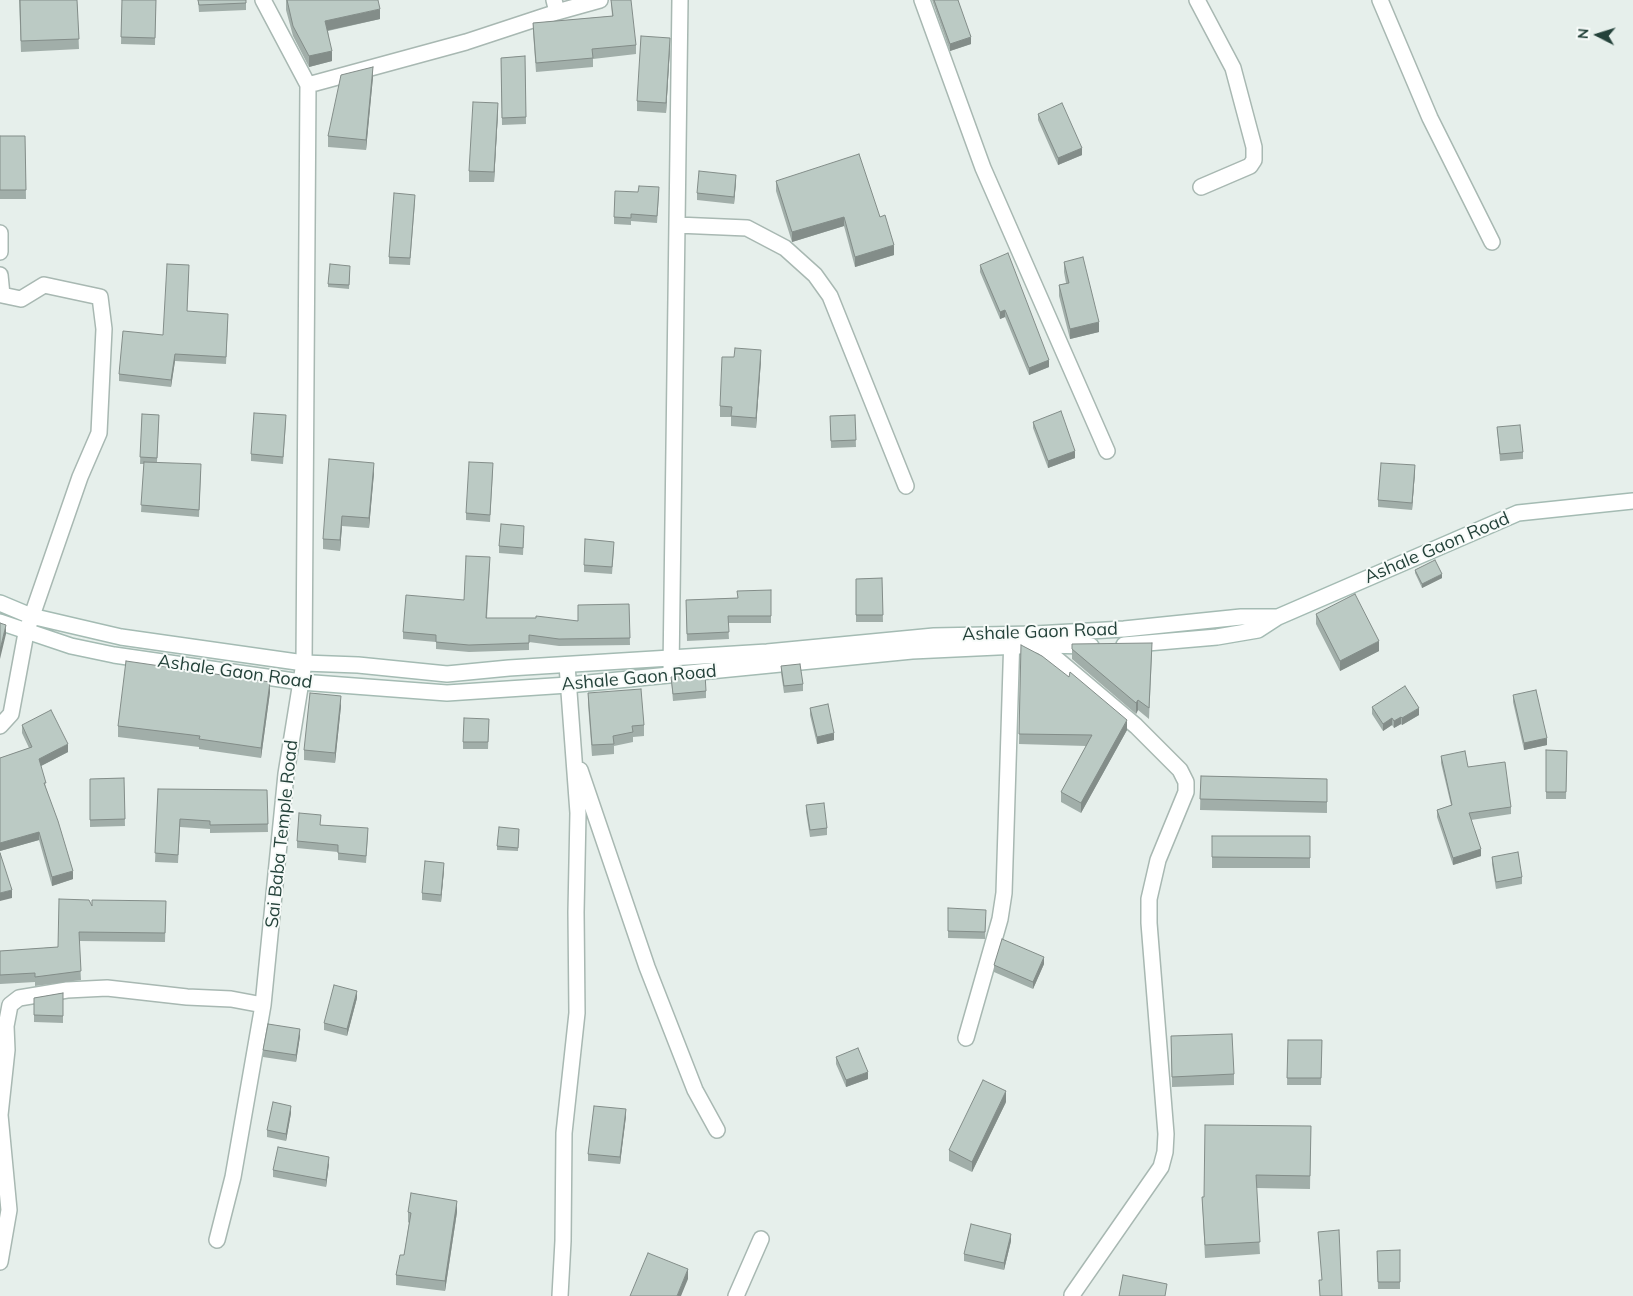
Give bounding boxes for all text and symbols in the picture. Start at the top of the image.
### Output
north arrow [1573,10,1623,60]
text: N [1574,28,1592,40]
street label: Ashale Gaon Road [1361,508,1513,588]
street label: Ashale Gaon Road [962,618,1118,646]
street label: Ashale Gaon Road [156,650,314,694]
street label: Ashale Gaon Road [560,660,718,696]
street label: Sai Baba Temple Road [261,739,303,929]

